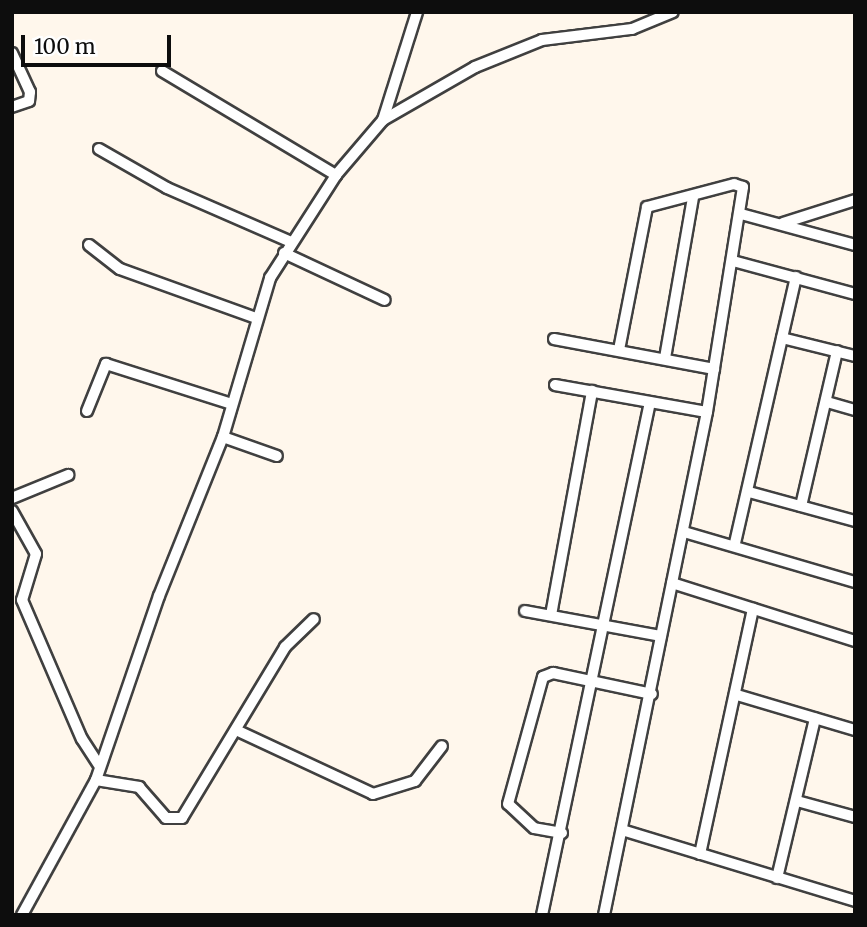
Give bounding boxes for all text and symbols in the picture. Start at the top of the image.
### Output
scale bar [24,21,175,65]
text: 100 m [34,33,96,60]

